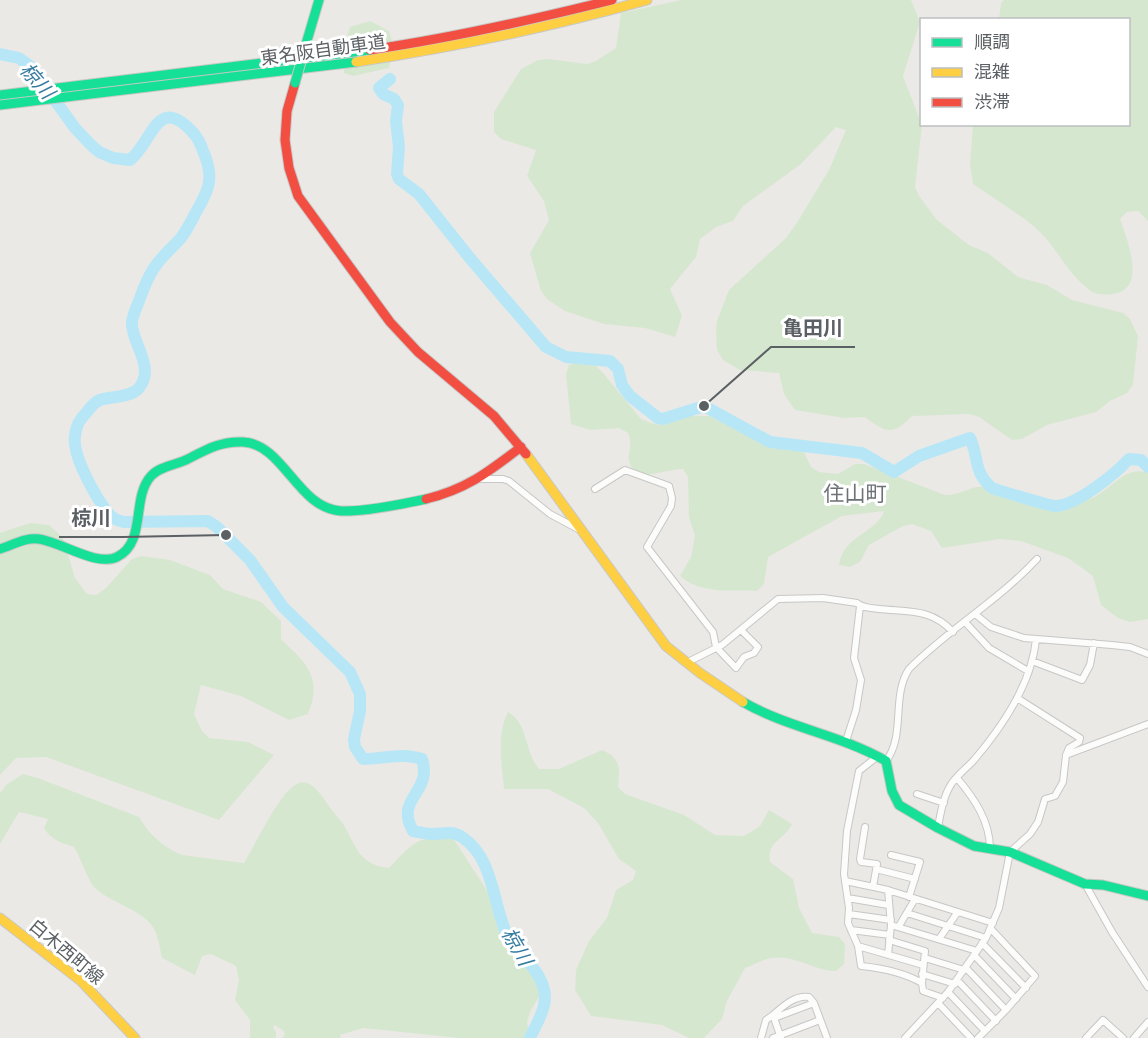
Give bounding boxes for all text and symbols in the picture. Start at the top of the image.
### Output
legend [920,18,1130,126]
street label: 東名阪自動車道 [259,29,387,69]
text: 順調 [974,30,1010,52]
water label: 椋川 [16,57,61,104]
text: 混雑 [974,60,1010,82]
text: 渋滞 [974,90,1010,112]
callout: 亀田川 [771,309,855,347]
text: 亀田川 [783,315,843,339]
district label: 住山町 [824,480,887,506]
callout: 椋川 [59,499,123,537]
text: 椋川 [71,505,111,529]
street label: 白木西町線 [25,914,109,988]
water label: 椋川 [498,923,539,971]

